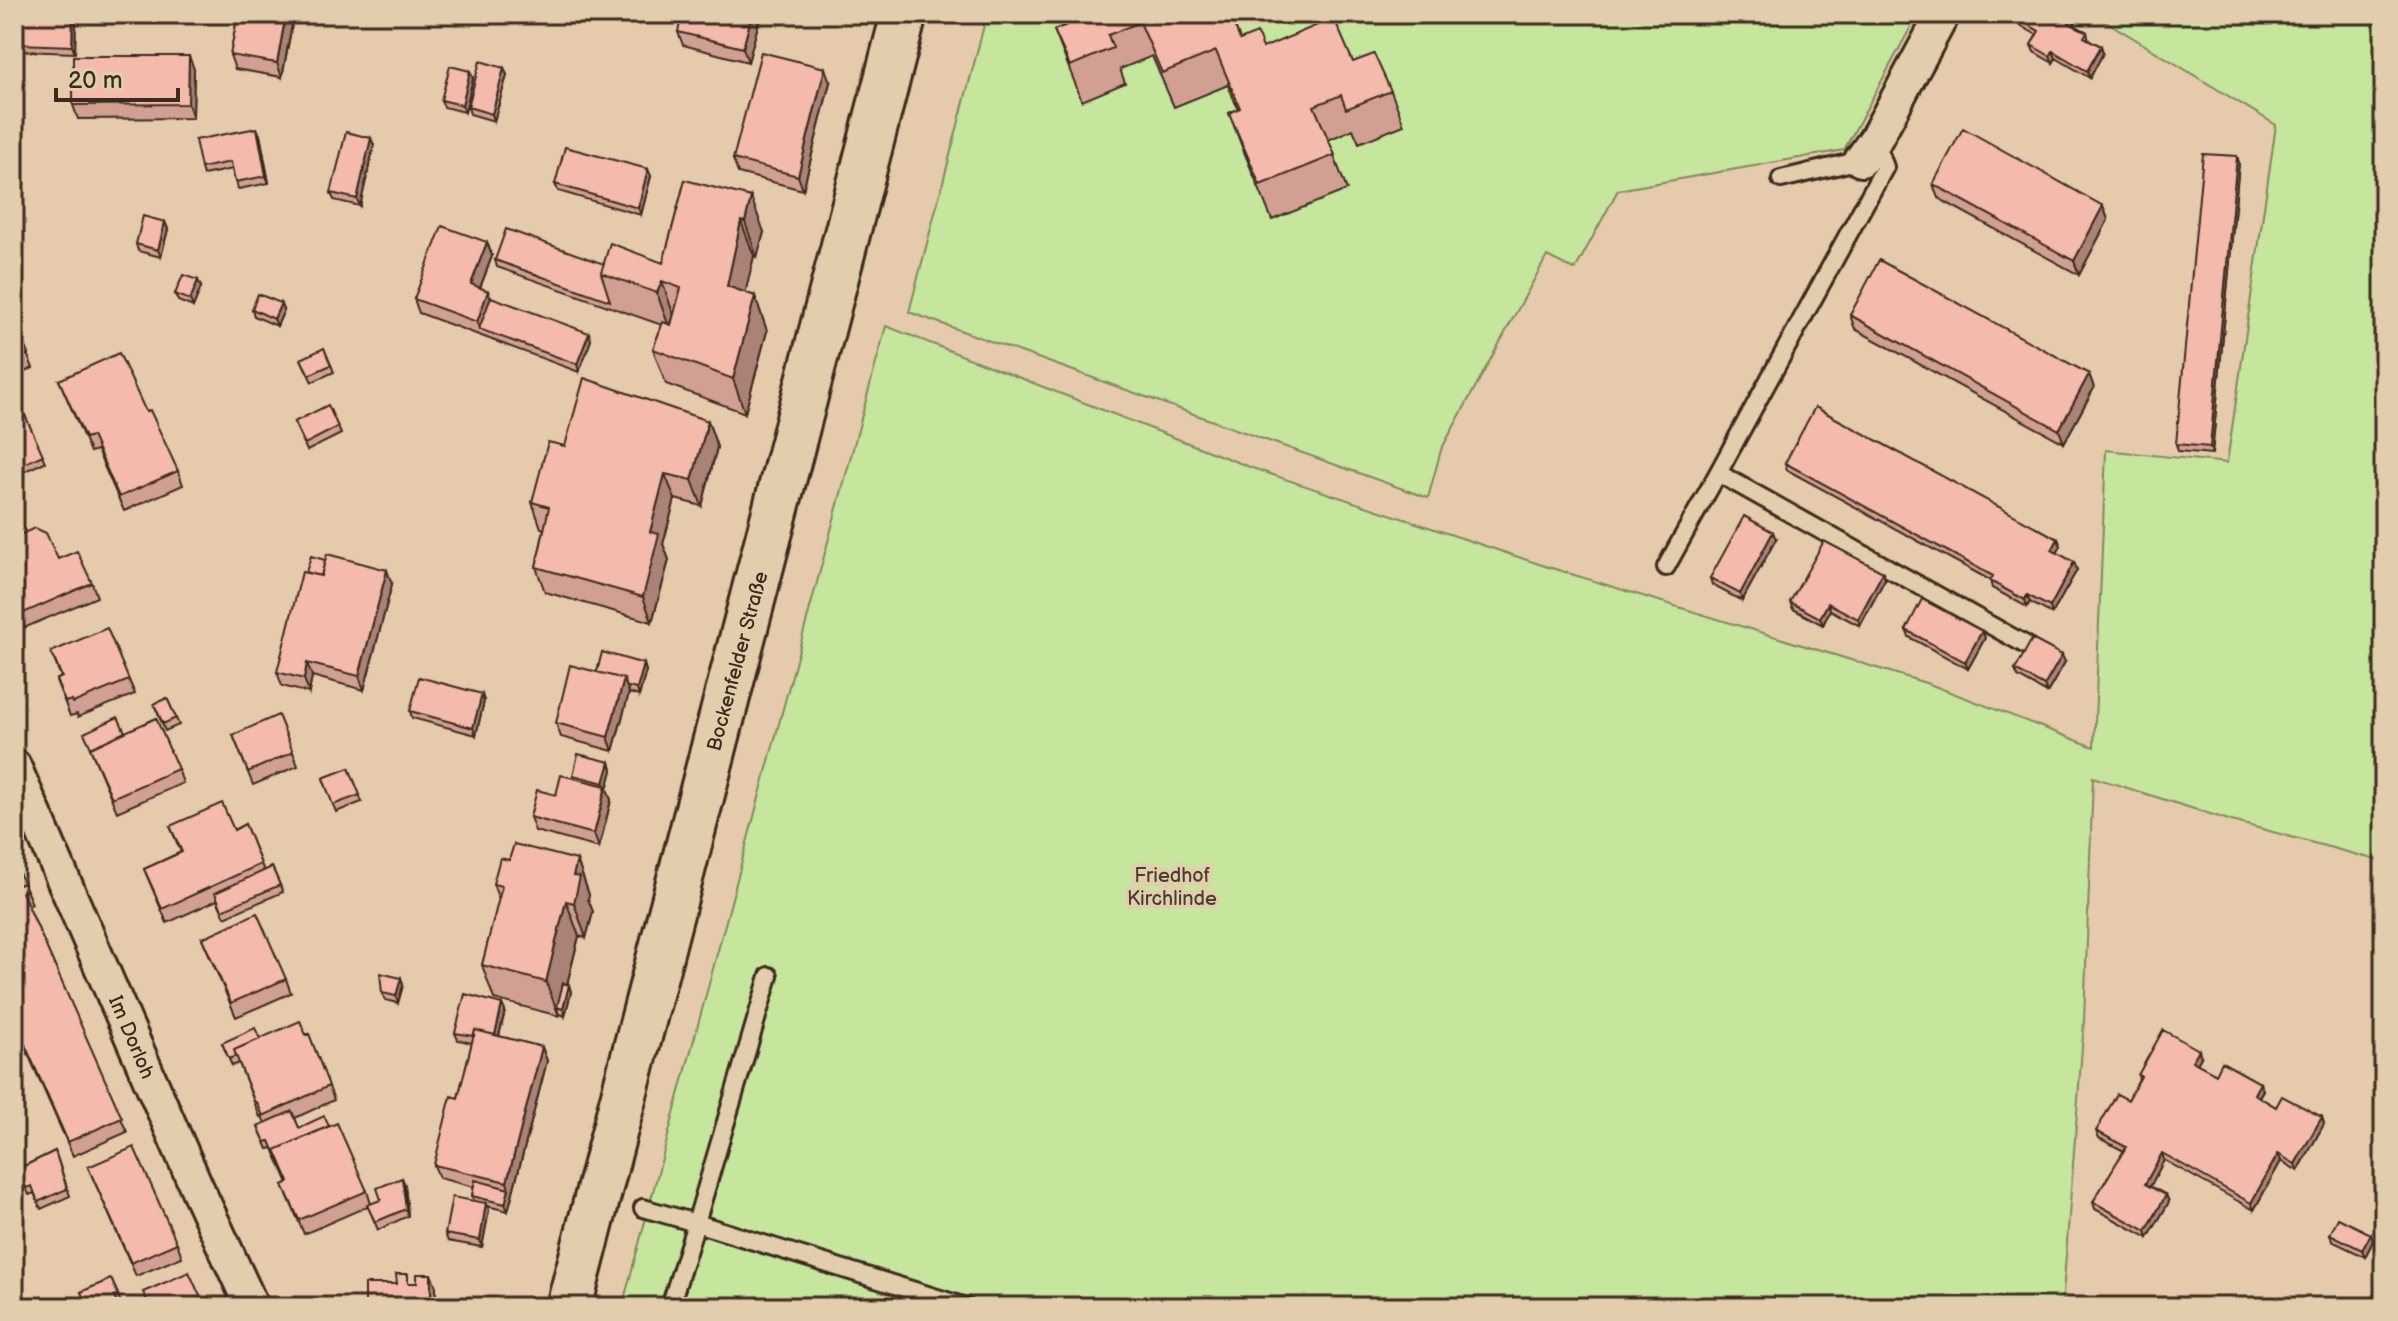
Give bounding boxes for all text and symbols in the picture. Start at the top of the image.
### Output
scale bar [56,52,178,102]
text: 20 m [68,66,123,95]
street label: Bockenfelder Straße [702,569,774,754]
park label: Friedhof Kirchlinde [1127,864,1217,911]
street label: Im Dorloh [103,992,159,1082]

